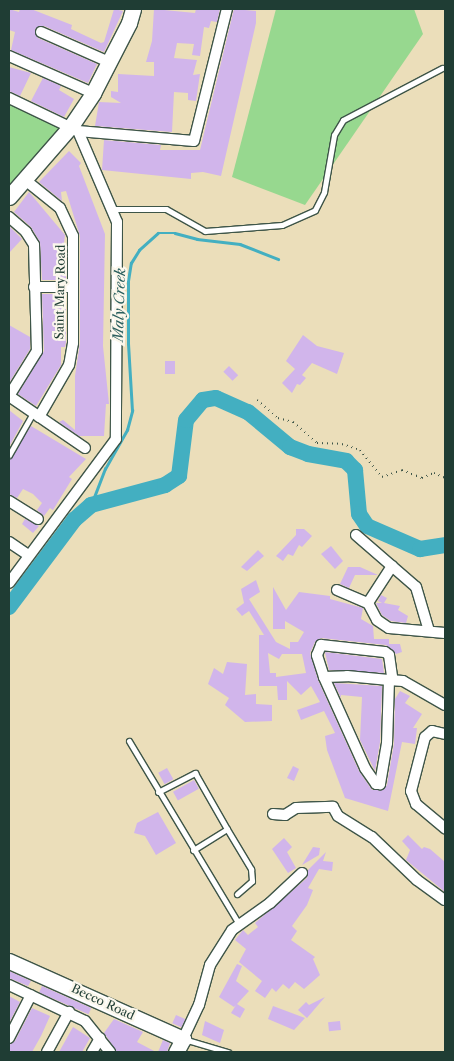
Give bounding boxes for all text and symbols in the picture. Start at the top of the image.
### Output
street label: Saint Mary Road [52,244,68,340]
water label: Maly Creek [109,268,129,342]
street label: Becco Road [69,981,137,1023]

